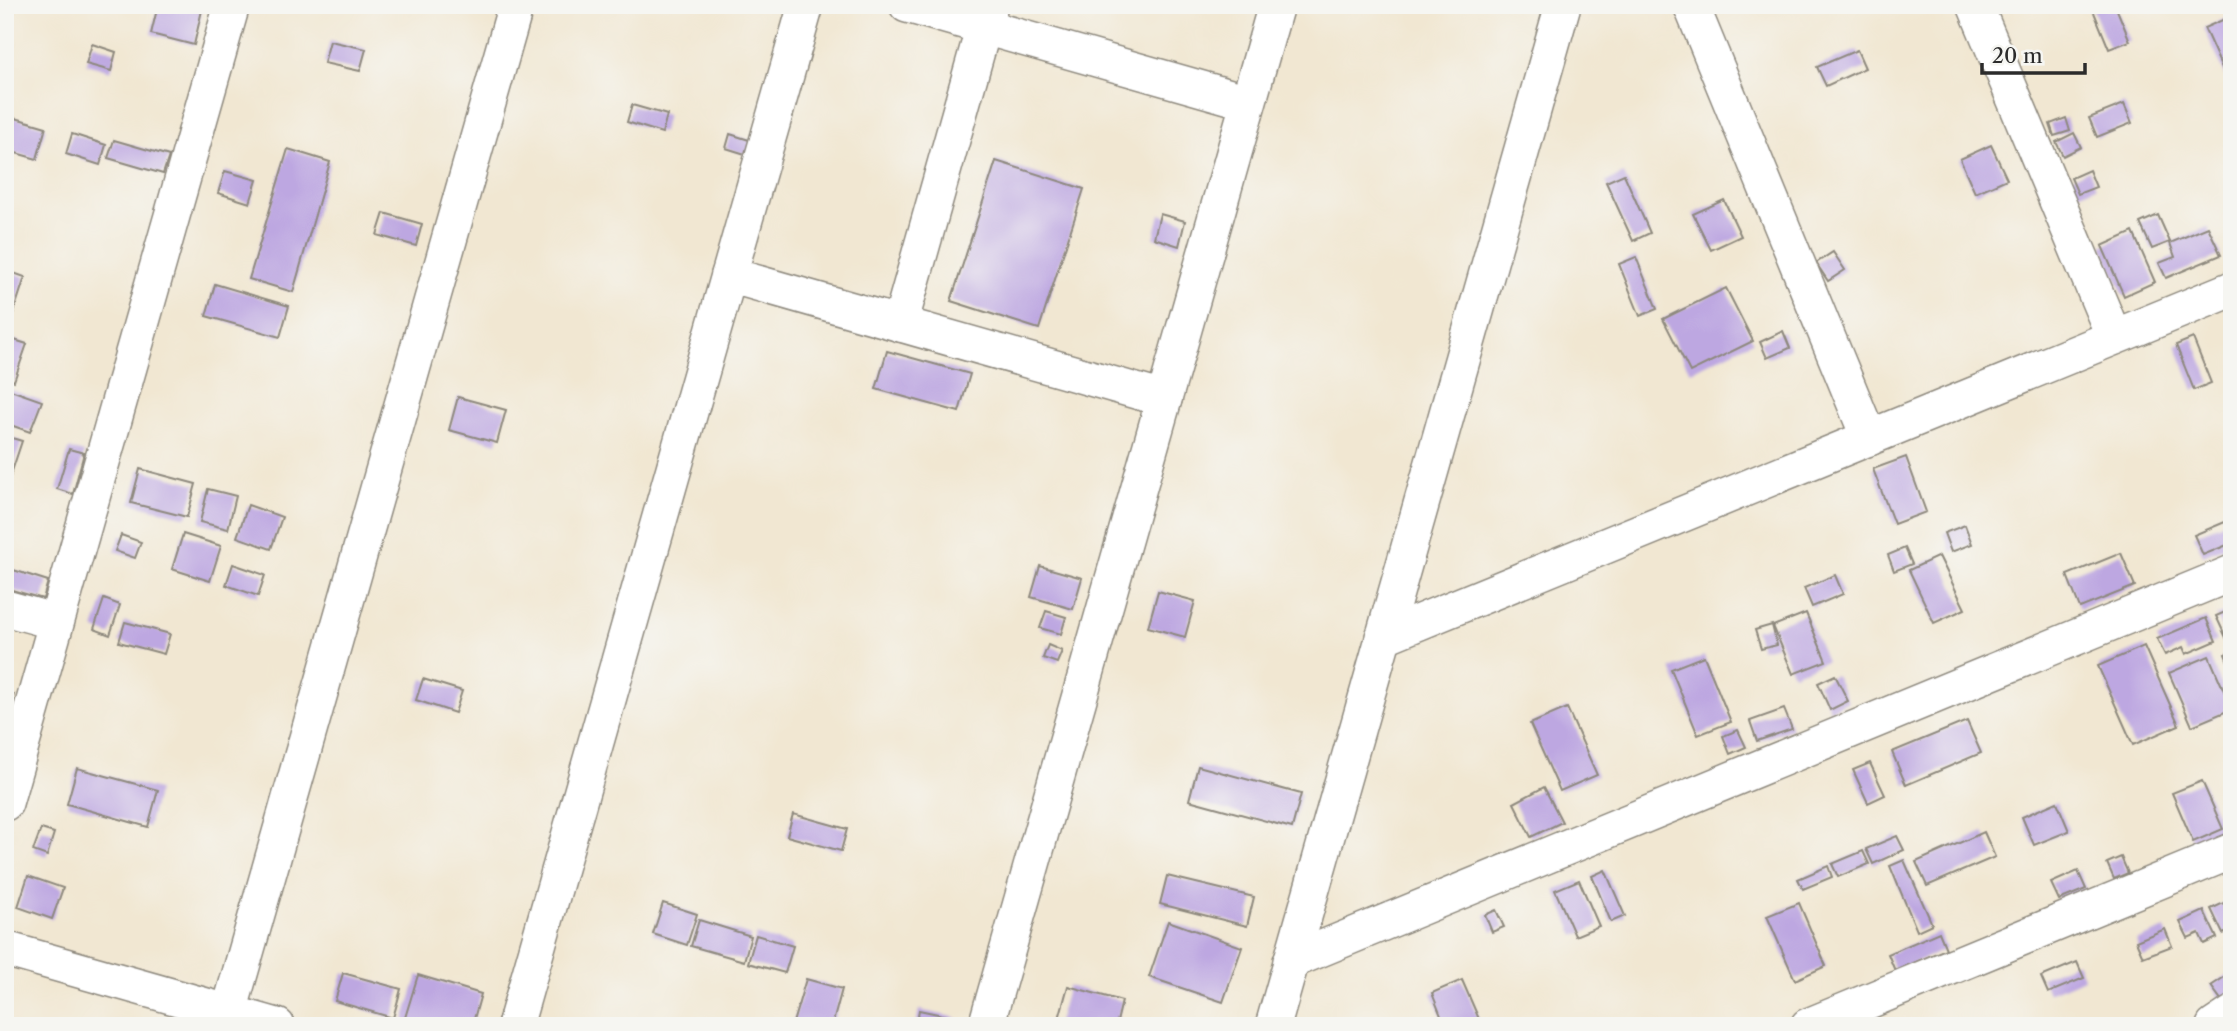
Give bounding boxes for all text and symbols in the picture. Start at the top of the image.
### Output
scale bar [1982,32,2085,76]
text: 20 m [1992,43,2043,68]

